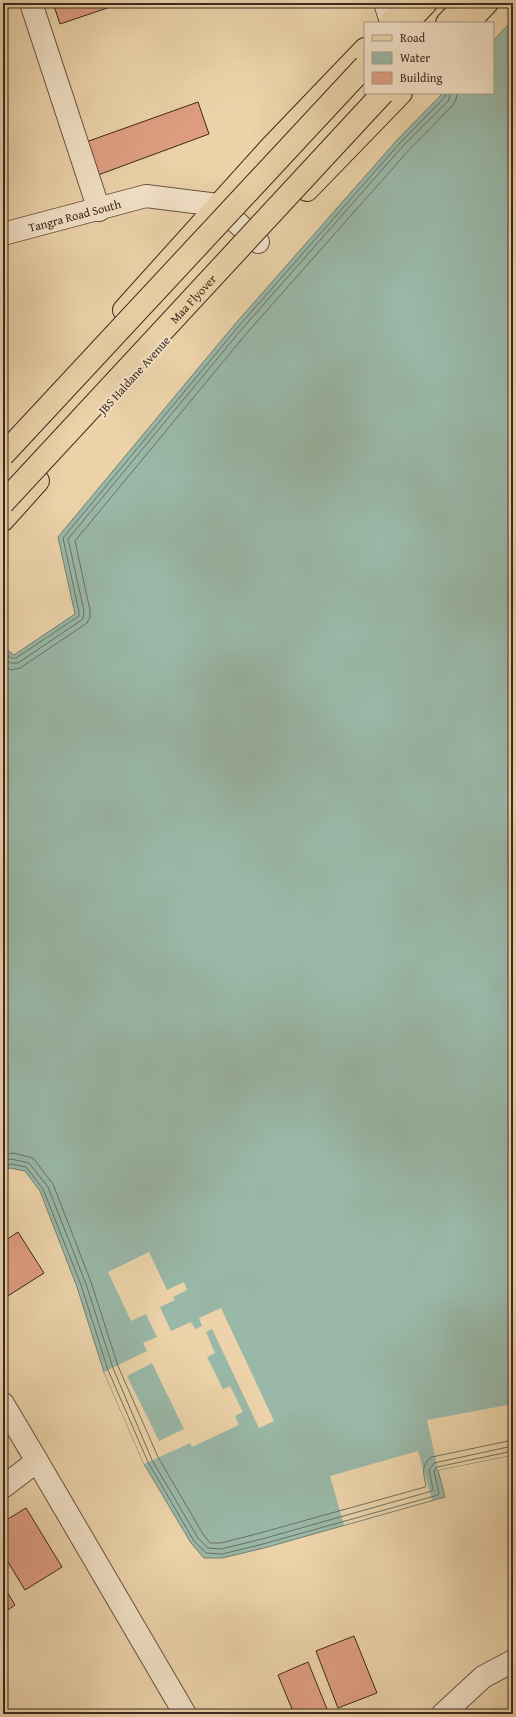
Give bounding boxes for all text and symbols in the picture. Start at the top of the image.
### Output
legend [364,22,494,94]
text: Road [400,29,426,46]
text: Water [400,49,430,66]
text: Building [400,69,443,86]
street label: Tangra Road South [26,195,123,235]
street label: Maa Flyover [166,270,220,327]
street label: JBS Haldane Avenue [93,332,174,419]

